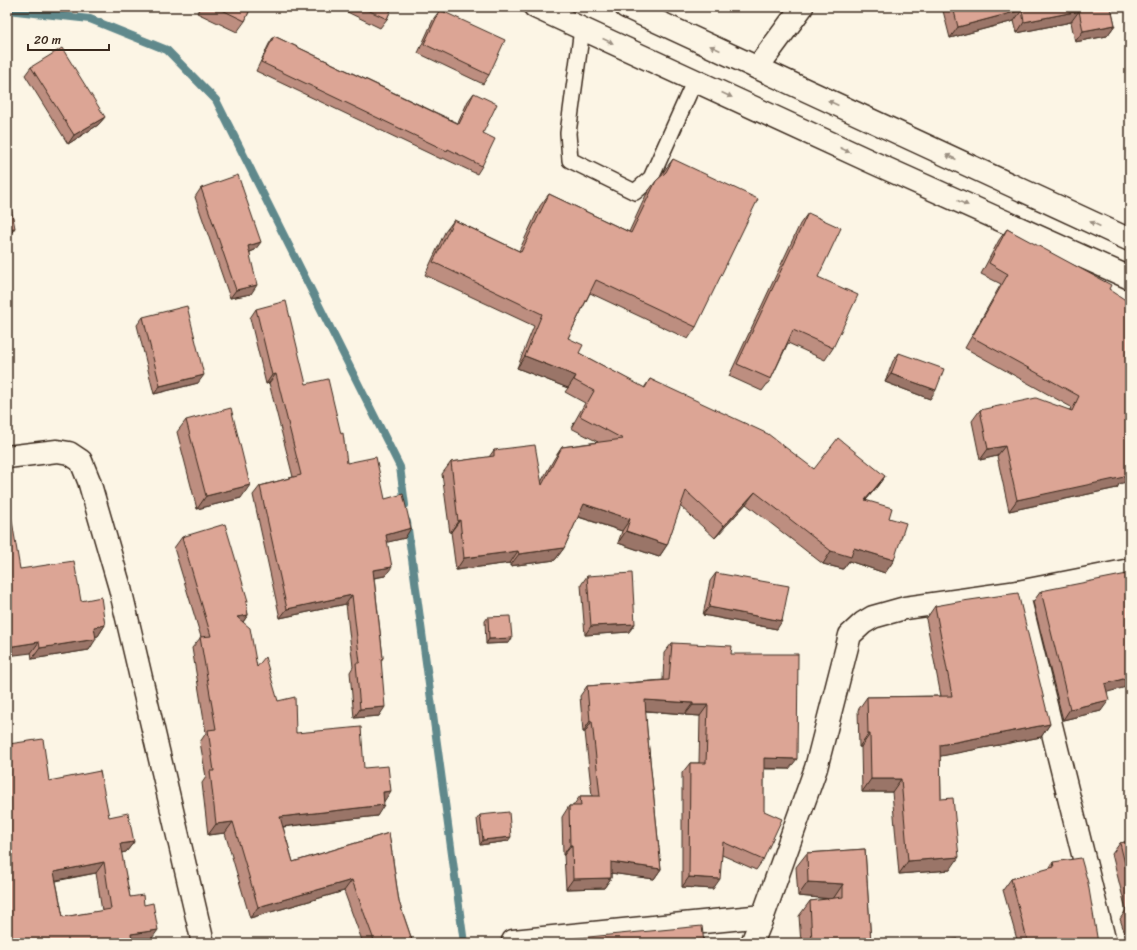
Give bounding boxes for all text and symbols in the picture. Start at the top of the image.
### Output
scale bar [28,26,109,52]
text: 20 m [34,29,61,51]
one-way arrow [603,38,614,44]
one-way arrow [710,45,721,51]
one-way arrow [721,92,732,98]
one-way arrow [828,100,839,106]
one-way arrow [839,147,851,153]
one-way arrow [946,154,957,160]
one-way arrow [957,200,969,206]
one-way arrow [1089,221,1100,227]

